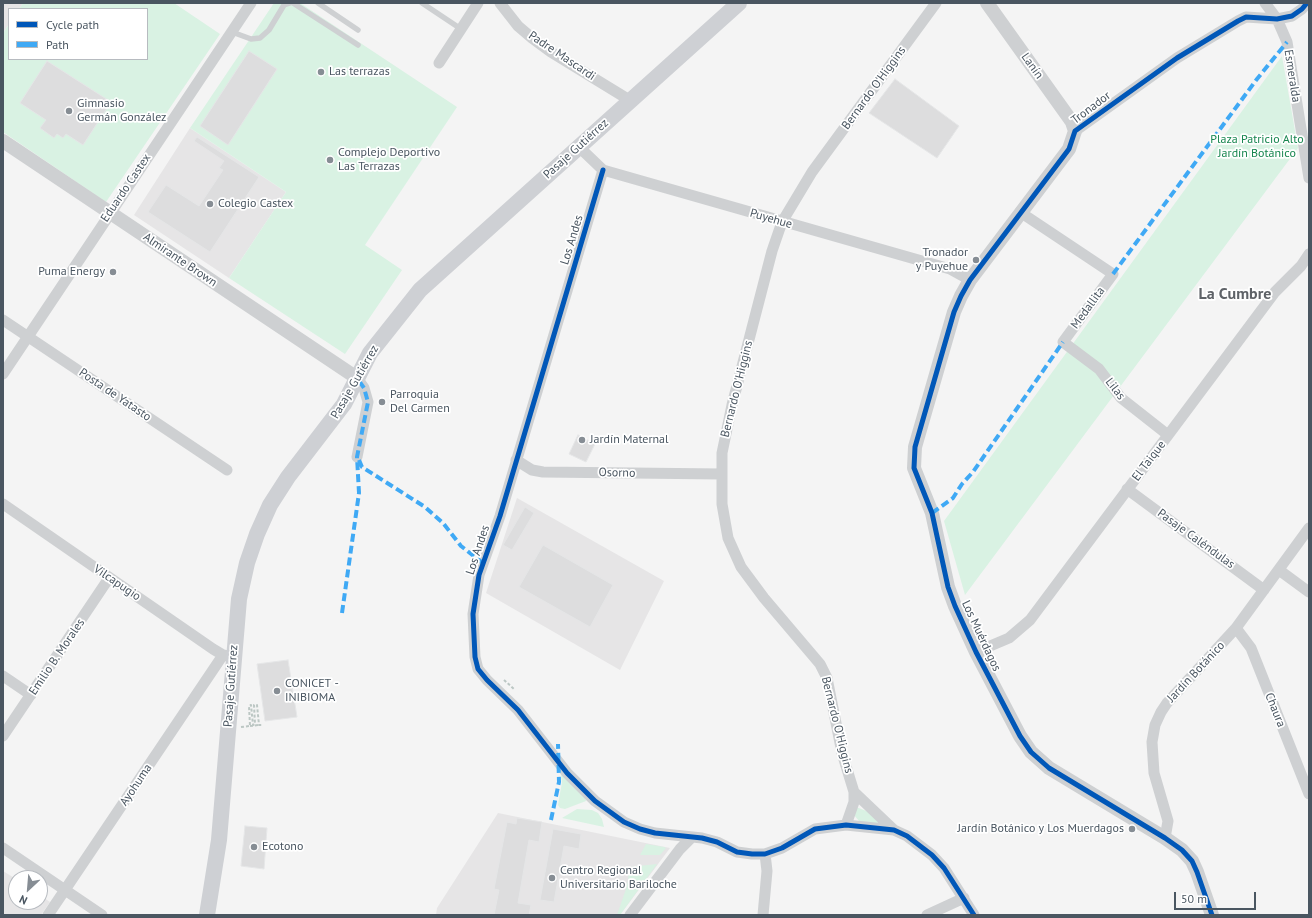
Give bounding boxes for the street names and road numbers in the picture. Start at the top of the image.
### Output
street label: Padre Mascardi [526,28,598,84]
street label: Bernardo O'Higgins [839,44,909,132]
street label: Esmeralda [1281,49,1303,103]
street label: Lanín [1018,50,1046,82]
street label: Tronador [1069,89,1113,127]
street label: Pasaje Gutiérrez [541,116,611,182]
street label: Eduardo Castex [98,151,154,225]
street label: Puyehue [748,206,794,232]
street label: Los Andes [558,213,586,267]
street label: Almirante Brown [140,230,220,290]
street label: Medallita [1068,284,1108,332]
street label: Bernardo O'Higgins [718,339,756,439]
street label: Pasaje Gutiérrez [328,343,382,421]
street label: Posta de Yatasto [76,366,154,424]
street label: Lilas [1102,375,1128,403]
street label: El Taique [1129,438,1169,484]
street label: Osorno [598,465,636,481]
street label: Pasaje Caléndulas [1155,506,1237,572]
street label: Los Andes [463,523,493,577]
street label: Vilcapugio [91,562,143,604]
street label: Los Muérdagos [958,598,1004,674]
street label: Emilio B. Morales [26,616,88,698]
street label: Jardín Botánico [1164,639,1228,705]
street label: Pasaje Gutiérrez [221,644,241,728]
street label: Bernardo O'Higgins [818,675,856,775]
street label: Chaura [1262,691,1288,729]
street label: Ayohuma [117,761,155,809]

